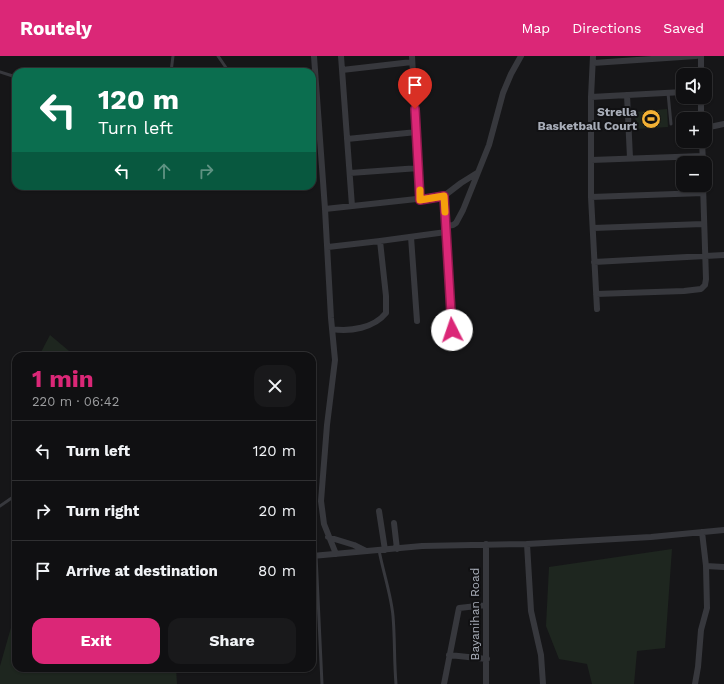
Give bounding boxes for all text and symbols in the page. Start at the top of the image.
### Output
text: Routely [20,17,92,40]
text: Map [522,20,550,36]
text: Directions [572,20,641,36]
text: Saved [663,20,704,36]
pin [398,68,432,109]
map controls [676,68,712,192]
button: sound [676,68,712,104]
icon: arrive [404,74,426,96]
text: 120 m [98,83,179,116]
icon: left [32,84,84,136]
place label: Strella Basketball Court [537,105,638,133]
sports icon: Strella Basketball Court [640,108,662,130]
button: + [676,112,712,148]
text: Turn left [98,117,173,138]
button: − [676,156,712,192]
icon: left [111,160,133,182]
icon: ahead [153,160,175,182]
icon: right [195,160,217,182]
position arrow [431,309,473,351]
text: 1 min [32,365,94,393]
button: close [254,365,296,407]
text: 220 m · 06:42 [32,394,119,409]
icon: left [32,440,54,462]
text: Turn left [66,442,130,460]
text: 120 m [253,442,296,460]
icon: right [32,500,54,522]
text: Turn right [66,502,139,520]
text: 20 m [259,502,296,520]
icon: arrive [32,560,54,582]
text: Arrive at destination [66,562,218,580]
text: 80 m [258,562,296,580]
street label: Bayanihan Road [468,568,482,660]
button: Exit [32,618,160,664]
button: Share [168,618,296,664]

